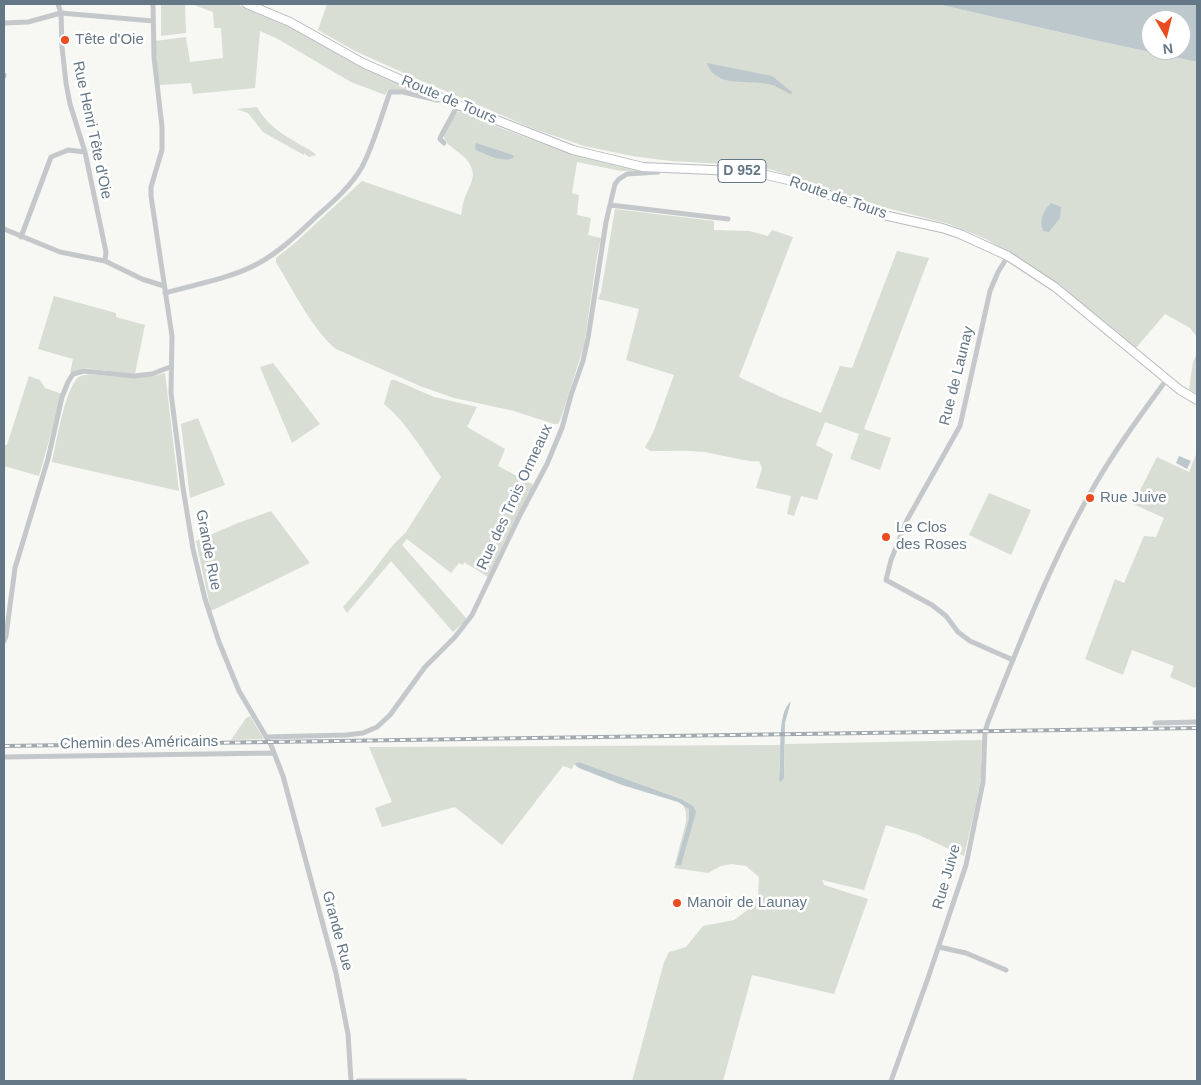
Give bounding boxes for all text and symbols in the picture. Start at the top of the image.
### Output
north arrow [1141,10,1191,60]
place label: Tête d'Oie [75,31,144,49]
marker: Tête d'Oie [59,34,71,46]
text: N [1162,40,1174,57]
street label: Rue Henri Tête d'Oie [69,59,115,201]
street label: Route de Tours [399,72,499,128]
road number: D 952 [718,160,766,182]
street label: Route de Tours [787,173,889,223]
street label: Rue de Launay [936,324,978,428]
street label: Rue des Trois Ormeaux [473,421,557,573]
place label: Rue Juive [1100,489,1167,507]
marker: Rue Juive [1084,492,1096,504]
street label: Grande Rue [191,508,225,592]
place label: Le Clos des Roses [896,519,967,554]
marker: Le Clos des Roses [880,531,892,543]
street label: Chemin des Américains [60,733,218,753]
street label: Rue Juive [929,842,965,912]
street label: Grande Rue [318,889,356,973]
place label: Manoir de Launay [687,894,807,912]
marker: Manoir de Launay [671,897,683,909]

